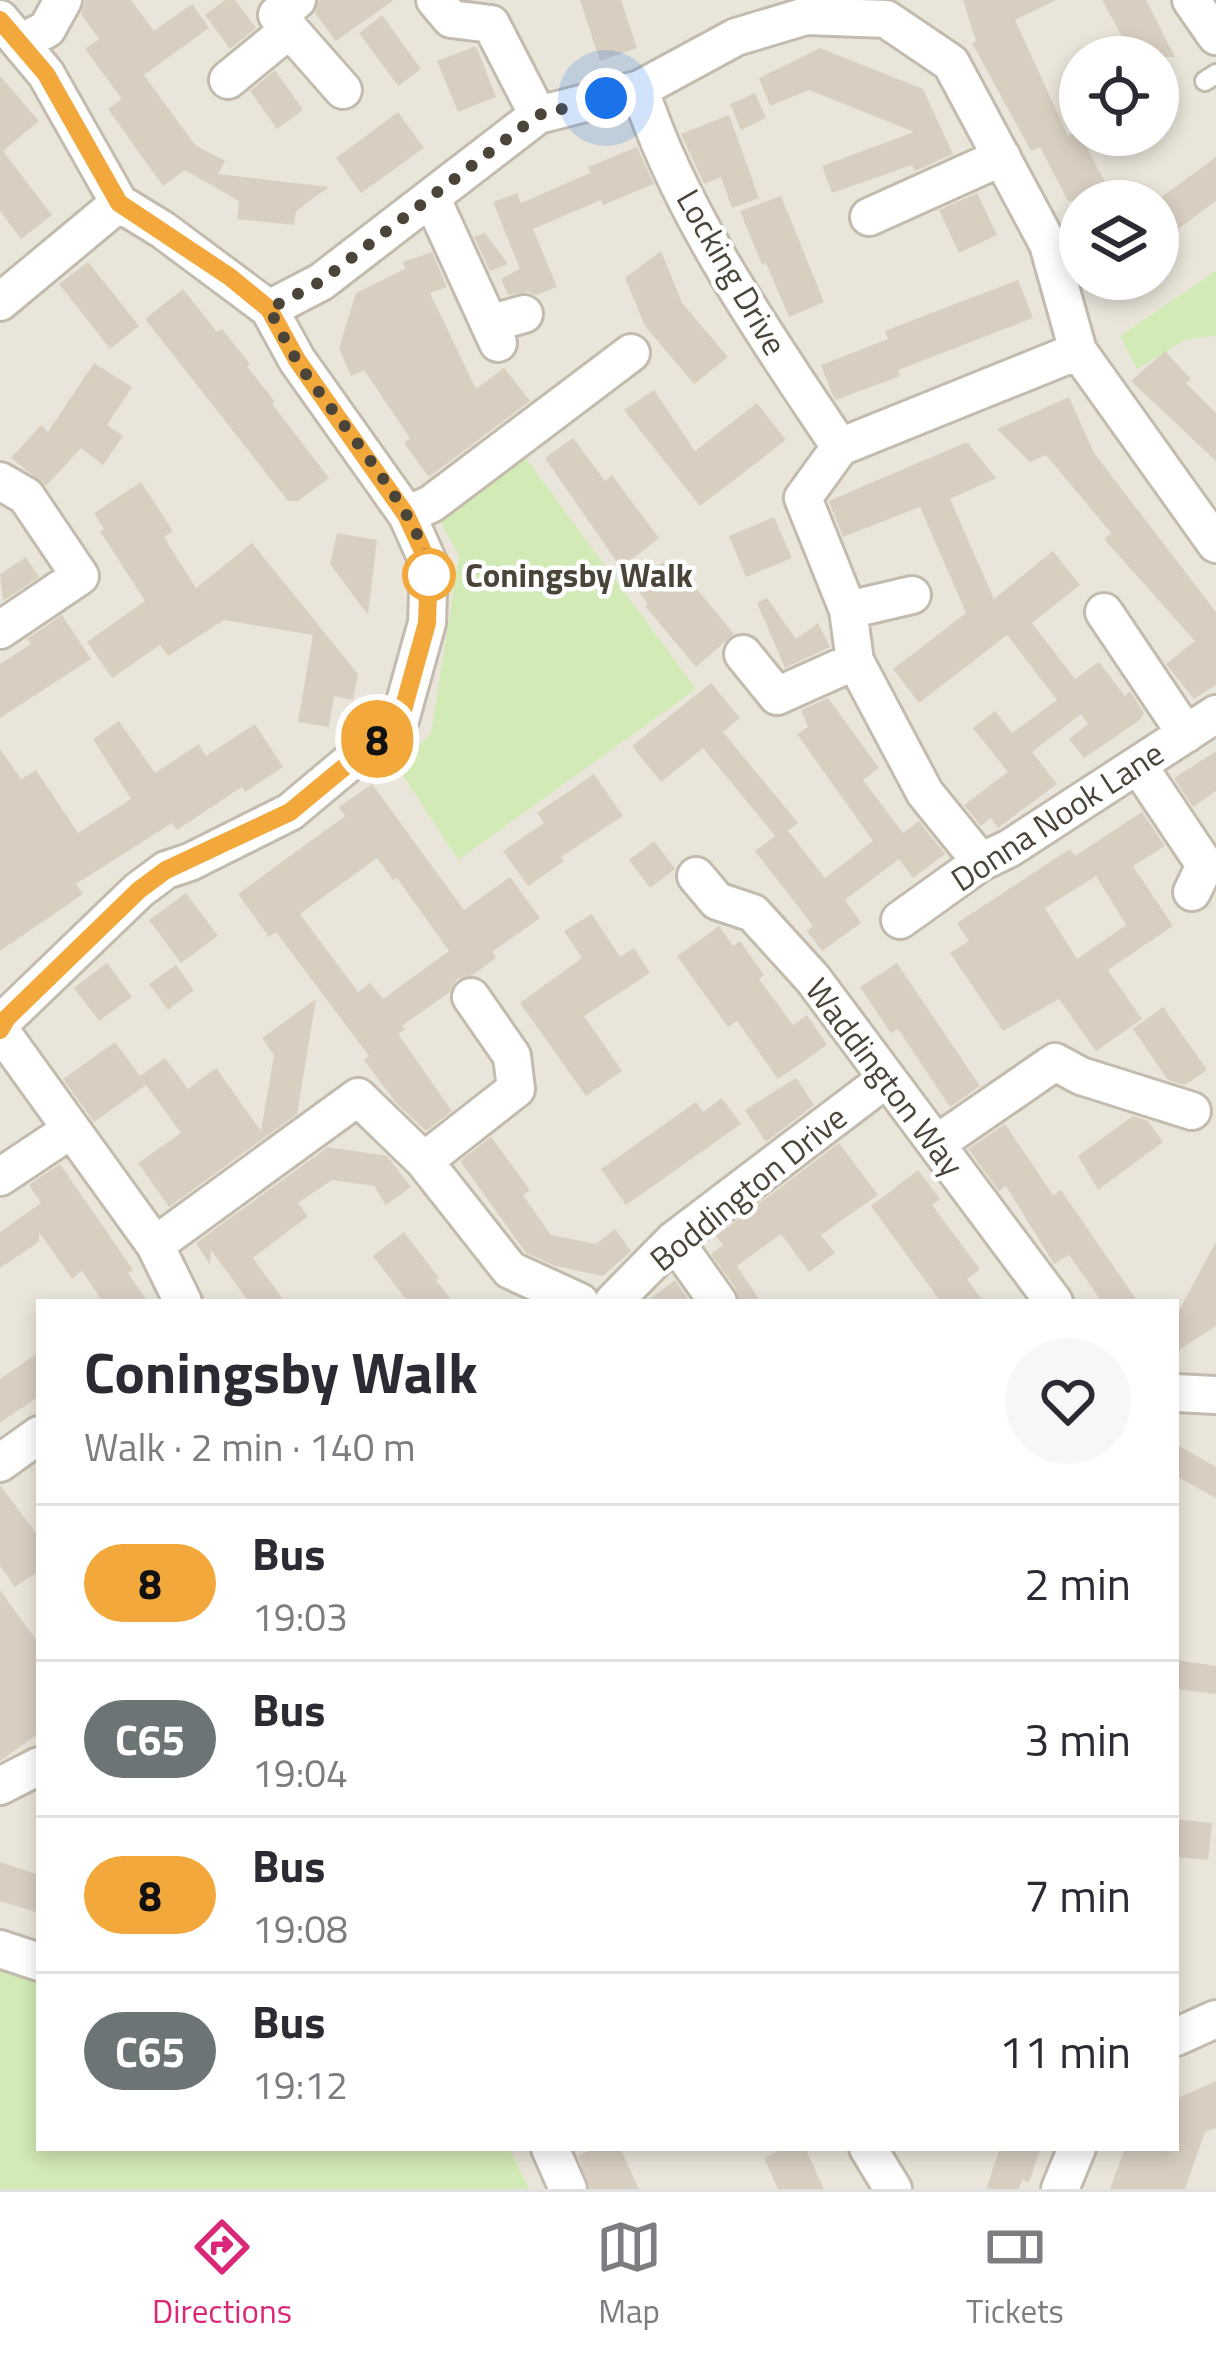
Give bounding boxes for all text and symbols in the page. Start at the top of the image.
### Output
map controls [1059,36,1179,300]
button: locate [1059,36,1179,156]
your location [576,68,636,128]
street label: Locking Drive [664,180,800,364]
button: layers [1059,180,1179,300]
marker: Coningsby Walk [404,550,454,600]
place label: Coningsby Walk [465,550,693,600]
line badge: 8 [338,700,416,778]
text: 8 [365,707,389,771]
street label: Donna Nook Lane [941,728,1173,904]
street label: Waddington Way [794,967,976,1187]
street label: Boddington Drive [639,1093,857,1283]
text: Coningsby Walk [84,1328,478,1415]
button: heart [1005,1338,1131,1464]
text: Walk · 2 min · 140 m [84,1417,416,1476]
text: Bus [252,1519,326,1587]
text: 2 min [1024,1549,1131,1617]
text: 8 [138,1551,162,1615]
text: 19:03 [252,1587,348,1646]
text: Bus [252,1675,326,1743]
text: 3 min [1024,1705,1131,1773]
text: C65 [115,1707,185,1771]
text: 19:04 [252,1743,348,1802]
text: Bus [252,1831,326,1899]
text: 7 min [1024,1861,1131,1929]
text: 8 [138,1863,162,1927]
text: 19:08 [252,1899,348,1958]
text: Bus [252,1987,326,2055]
text: 11 min [999,2017,1131,2085]
text: C65 [115,2019,185,2083]
text: 19:12 [252,2055,348,2114]
tab: Directions [152,2214,292,2336]
tab: Map [596,2214,662,2336]
tab: Tickets [966,2214,1064,2336]

